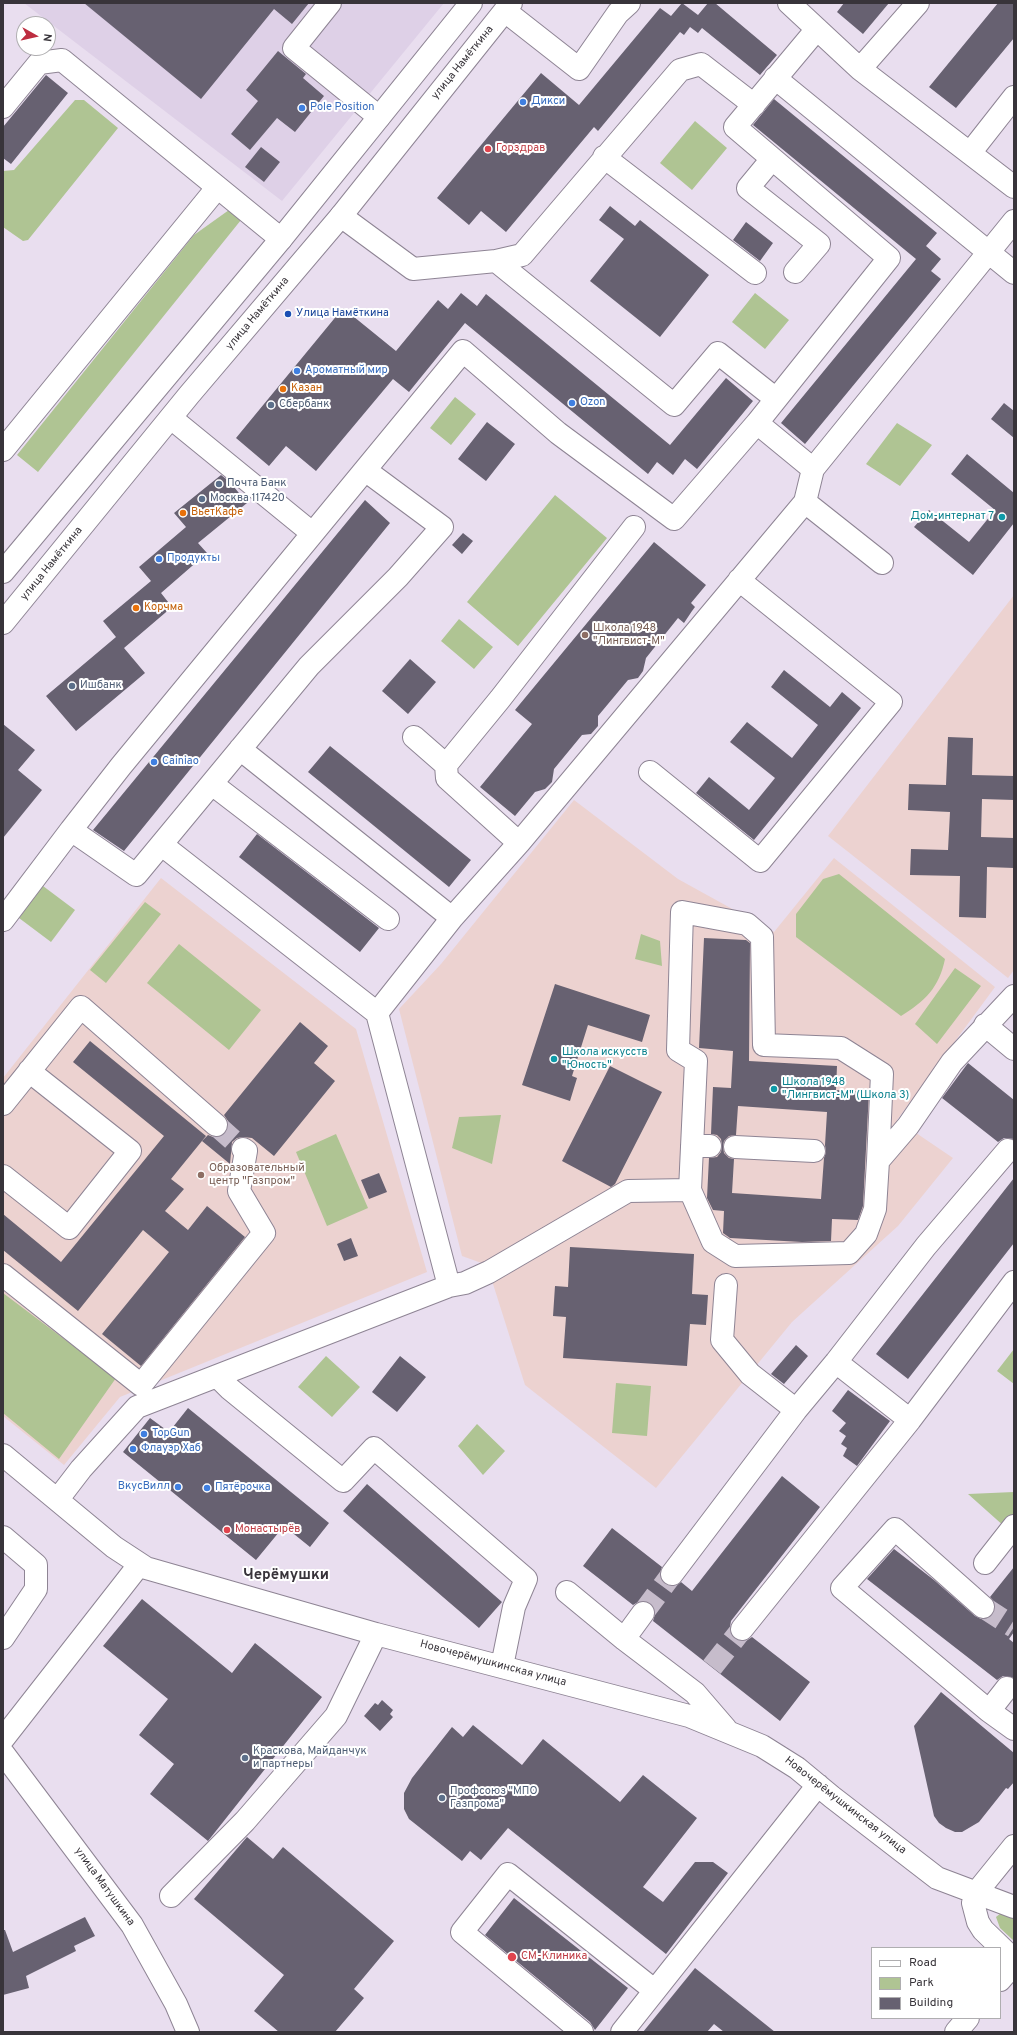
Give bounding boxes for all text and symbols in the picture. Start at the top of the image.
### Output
north arrow [16,16,56,56]
street label: улица Намёткина [429,23,497,103]
text: N [39,33,54,42]
place label: Дикси [531,95,565,109]
marker: Дикси [518,97,528,107]
place label: Pole Position [310,101,374,115]
marker: Pole Position [297,103,307,113]
place label: Горздрав [496,142,545,156]
marker: Горздрав [483,144,493,154]
street label: улица Намёткина [224,275,292,353]
place label: Улица Намёткина [296,307,389,321]
marker: Улица Намёткина [283,309,293,319]
place label: Ароматный мир [305,364,388,378]
marker: Ароматный мир [292,366,302,376]
place label: Казан [291,382,322,396]
marker: Казан [278,384,288,394]
place label: Ozon [580,396,606,410]
place label: Сбербанк [279,398,329,412]
marker: Ozon [567,398,577,408]
marker: Сбербанк [266,400,276,410]
place label: Почта Банк [227,477,287,491]
marker: Почта Банк [214,479,224,489]
place label: Москва 117420 [210,492,285,506]
marker: Москва 117420 [197,494,207,504]
place label: ВьетКафе [191,506,243,520]
marker: ВьетКафе [178,508,188,518]
place label: Дом-интернат 7 [910,510,994,524]
marker: Дом-интернат 7 [997,512,1007,522]
street label: улица Намёткина [18,524,86,604]
place label: Продукты [167,552,220,566]
marker: Продукты [154,554,164,564]
place label: Корчма [144,601,183,615]
marker: Корчма [131,603,141,613]
place label: Школа 1948 "Лингвист-М" [593,622,665,648]
marker: Школа 1948 "Лингвист-М" [580,630,590,640]
place label: Ишбанк [80,679,122,693]
marker: Ишбанк [67,681,77,691]
place label: Cainiao [162,755,199,769]
marker: Cainiao [149,757,159,767]
place label: Школа искусств "Юность" [562,1046,648,1072]
marker: Школа искусств "Юность" [549,1054,559,1064]
place label: Школа 1948 "Лингвист-М" (Школа 3) [782,1076,909,1102]
marker: Школа 1948 "Лингвист-М" (Школа 3) [769,1084,779,1094]
place label: Образовательный центр "Газпром" [209,1162,305,1188]
marker: Образовательный центр "Газпром" [196,1170,206,1180]
place label: TopGun [152,1427,190,1441]
marker: TopGun [139,1429,149,1439]
place label: Флауэр Хаб [141,1442,201,1456]
marker: Флауэр Хаб [128,1444,138,1454]
place label: ВкусВилл [118,1480,170,1494]
place label: Пятёрочка [215,1481,271,1495]
marker: ВкусВилл [173,1482,183,1492]
marker: Пятёрочка [202,1483,212,1493]
place label: Монастырёв [235,1523,300,1537]
marker: Монастырёв [222,1525,232,1535]
district label: Черёмушки [243,1567,329,1585]
street label: Новочерёмушкинская улица [418,1638,568,1690]
place label: Краскова, Майданчук и партнеры [253,1745,367,1771]
marker: Краскова, Майданчук и партнеры [240,1753,250,1763]
street label: Новочерёмушкинская улица [782,1754,908,1858]
place label: Профсоюз "МПО Газпрома" [450,1785,537,1811]
marker: Профсоюз "МПО Газпрома" [437,1793,447,1803]
street label: улица Матушкина [71,1845,137,1929]
legend [871,1947,1001,2019]
place label: СМ-Клиника [521,1950,587,1964]
marker: СМ-Клиника [506,1951,518,1963]
text: Road [909,1955,937,1971]
text: Park [909,1975,934,1991]
text: Building [909,1995,953,2011]

